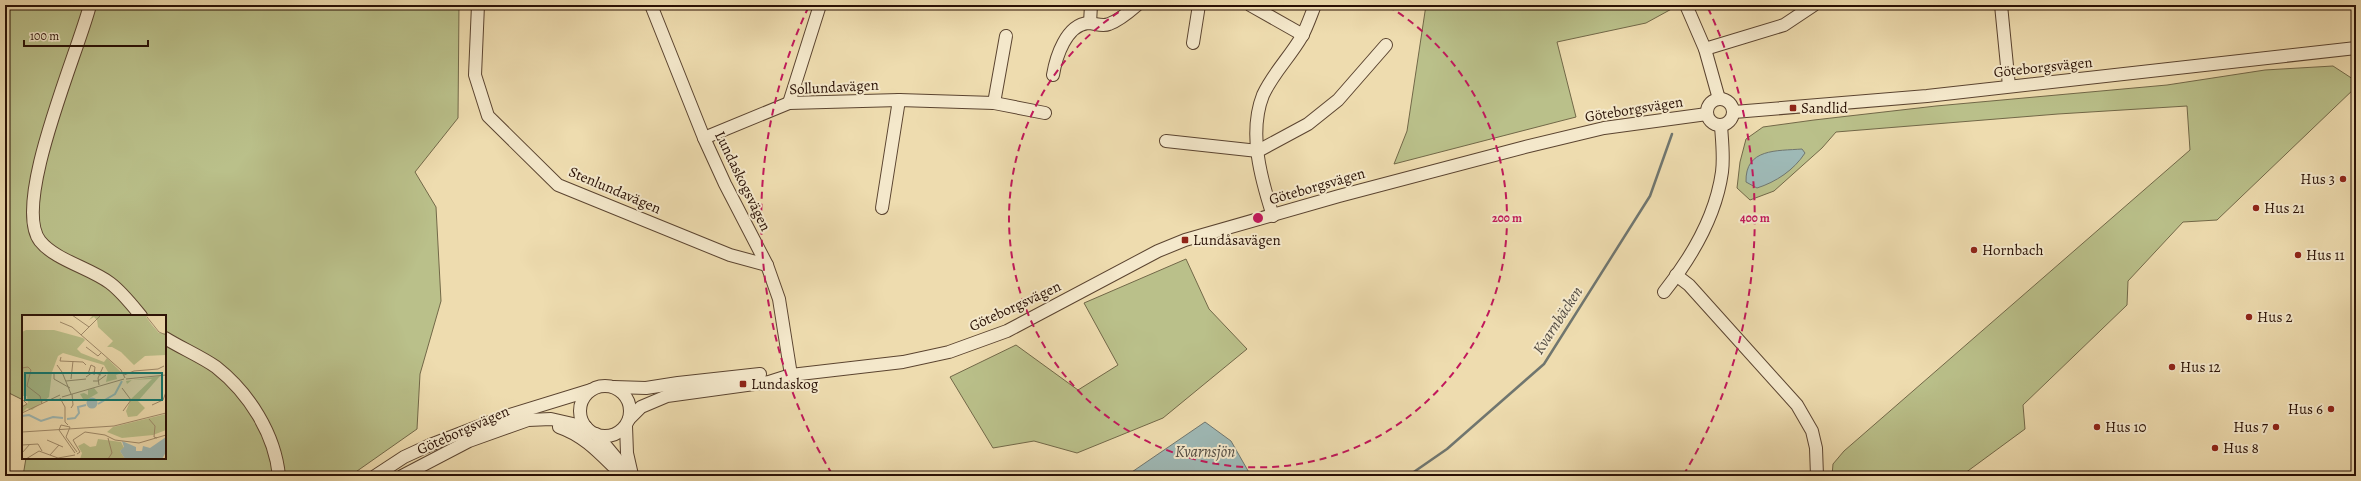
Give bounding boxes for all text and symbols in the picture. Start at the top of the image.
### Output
scale bar [24,22,148,48]
text: 100 m [30,28,59,44]
street label: Göteborgsvägen [1993,52,2093,82]
street label: Sollundavägen [789,75,879,99]
street label: Göteborgsvägen [1583,91,1685,127]
place label: Sandlid [1801,98,1849,118]
marker: Sandlid [1788,103,1798,113]
street label: Lundaskogsvägen [710,128,776,234]
street label: Stenlundavägen [566,162,664,218]
street label: Göteborgsvägen [1267,163,1367,209]
place label: Hus 3 [2300,169,2335,189]
marker: Hus 3 [2338,174,2348,184]
place label: Hus 21 [2264,198,2305,218]
marker: Hus 21 [2251,203,2261,213]
text: 200 m [1492,210,1522,226]
text: 400 m [1740,210,1770,226]
centre of rings [1251,211,1265,225]
place label: Lundåsavägen [1193,230,1281,250]
marker: Lundåsavägen [1180,235,1190,245]
place label: Hornbach [1982,240,2043,260]
marker: Hornbach [1969,245,1979,255]
place label: Hus 11 [2306,245,2345,265]
marker: Hus 11 [2293,250,2303,260]
street label: Göteborgsvägen [966,276,1064,336]
water label: Kvarnbäcken [1528,282,1588,359]
place label: Hus 2 [2257,307,2293,327]
marker: Hus 2 [2244,312,2254,322]
inset map [22,315,166,459]
place label: Hus 12 [2180,357,2221,377]
marker: Hus 12 [2167,362,2177,372]
place label: Lundaskog [751,374,819,394]
marker: Lundaskog [738,379,748,389]
place label: Hus 6 [2288,399,2323,419]
street label: Göteborgsvägen [414,401,512,459]
marker: Hus 6 [2326,404,2336,414]
place label: Hus 10 [2105,417,2147,437]
place label: Hus 7 [2233,417,2269,437]
marker: Hus 10 [2092,422,2102,432]
marker: Hus 7 [2271,422,2281,432]
place label: Hus 8 [2223,438,2259,458]
water label: Kvarnsjön [1175,441,1235,463]
marker: Hus 8 [2210,443,2220,453]

